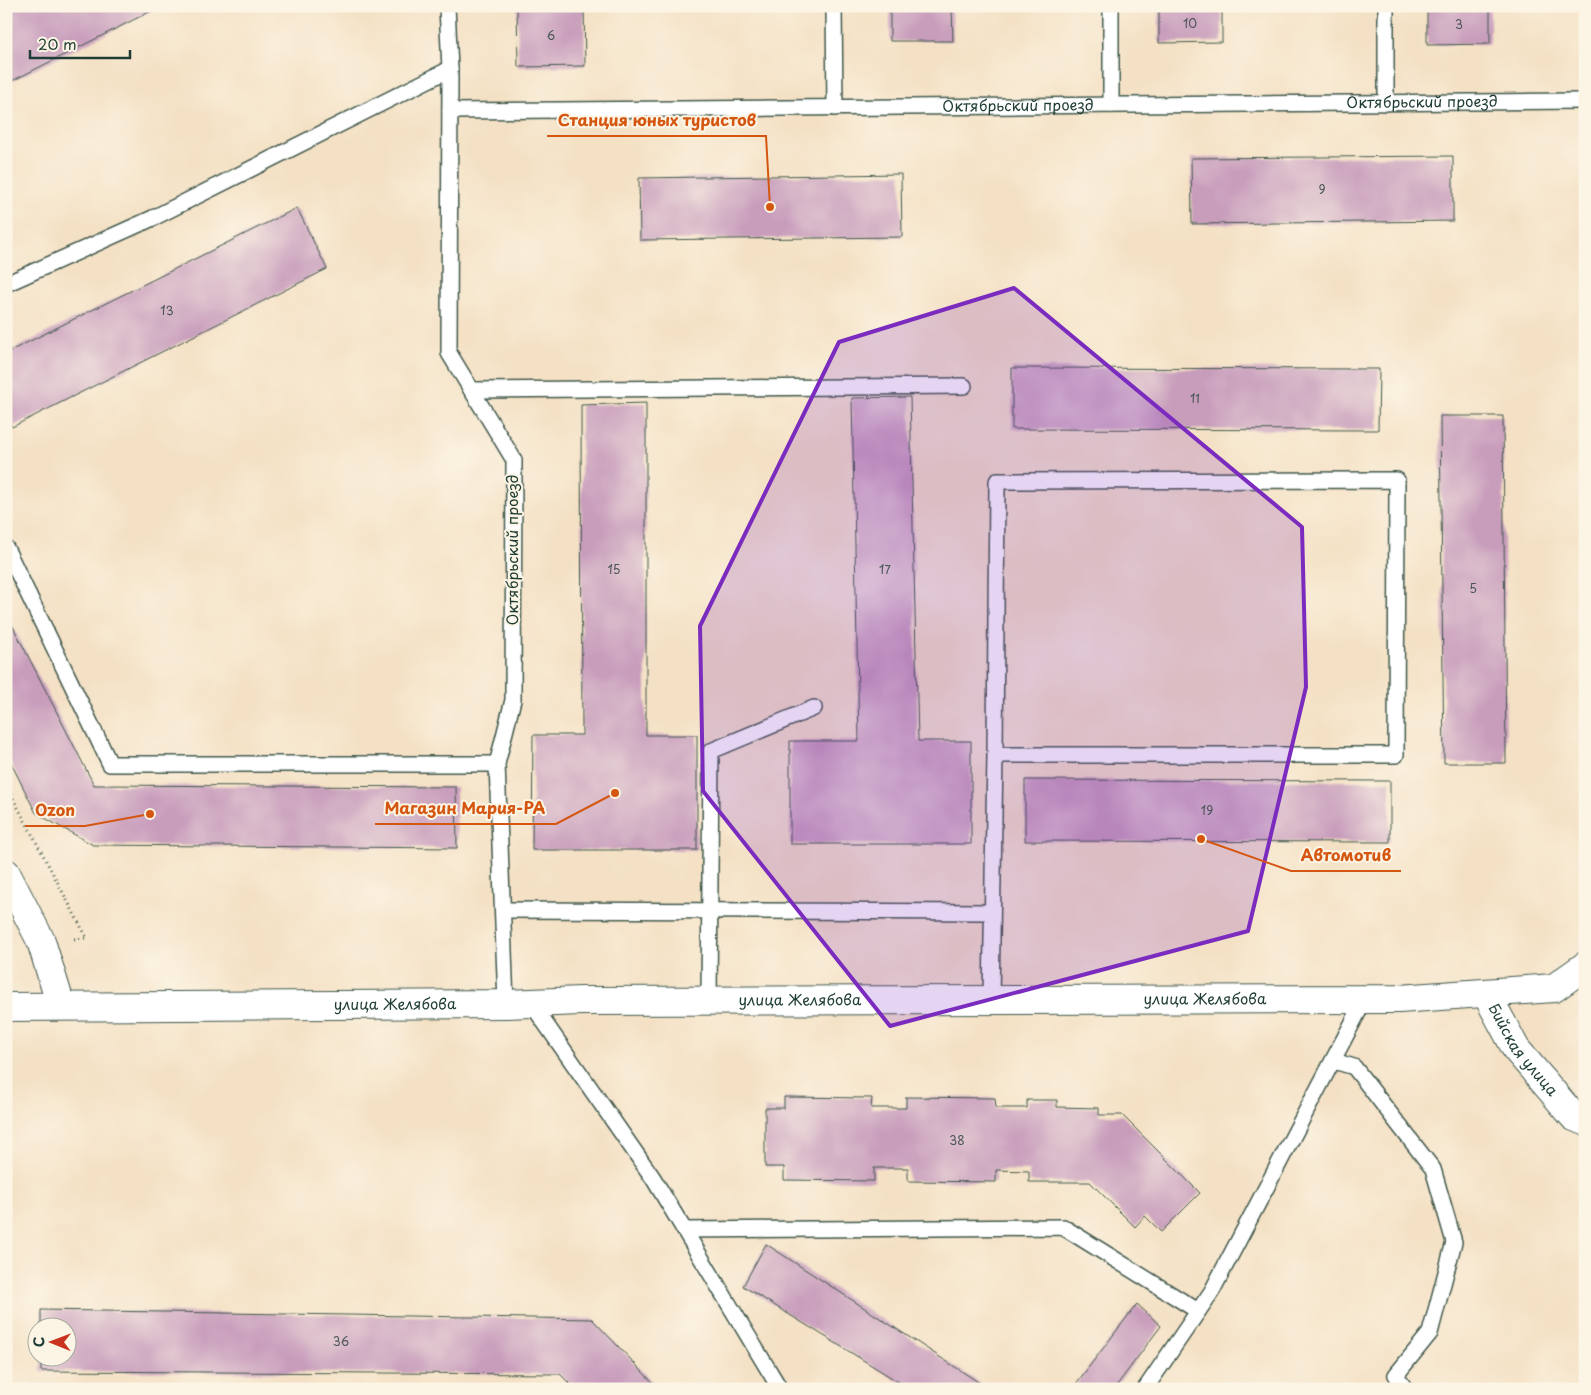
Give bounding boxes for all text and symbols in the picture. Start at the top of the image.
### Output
house number: 10 [1183,14,1197,32]
house number: 3 [1455,15,1463,33]
house number: 6 [547,26,555,44]
scale bar [30,28,130,60]
text: 20 m [38,32,77,55]
street label: Октябрьский проезд [1346,89,1498,113]
street label: Октябрьский проезд [942,92,1094,117]
callout: Станция юных туристов [547,105,766,136]
text: Станция юных туристов [558,107,757,131]
house number: 9 [1318,180,1326,198]
house number: 13 [160,301,174,319]
house number: 11 [1190,389,1200,407]
street label: Октябрьский проезд [500,474,523,626]
house number: 15 [607,560,621,578]
house number: 17 [879,560,891,578]
house number: 5 [1469,579,1477,597]
callout: Магазин Мария-РА [375,793,556,824]
callout: Ozon [25,795,85,826]
text: Магазин Мария-РА [385,795,546,819]
text: Ozon [35,797,75,821]
house number: 19 [1201,801,1213,819]
callout: Автомотив [1291,840,1401,871]
text: Автомотив [1301,842,1391,866]
street label: улица Желябова [1144,986,1267,1010]
street label: улица Желябова [739,987,862,1011]
street label: улица Желябова [334,991,457,1015]
street label: Бийская улица [1484,999,1565,1101]
house number: 38 [949,1131,965,1149]
north arrow [28,1318,78,1368]
house number: 36 [333,1332,349,1350]
text: С [28,1336,49,1347]

